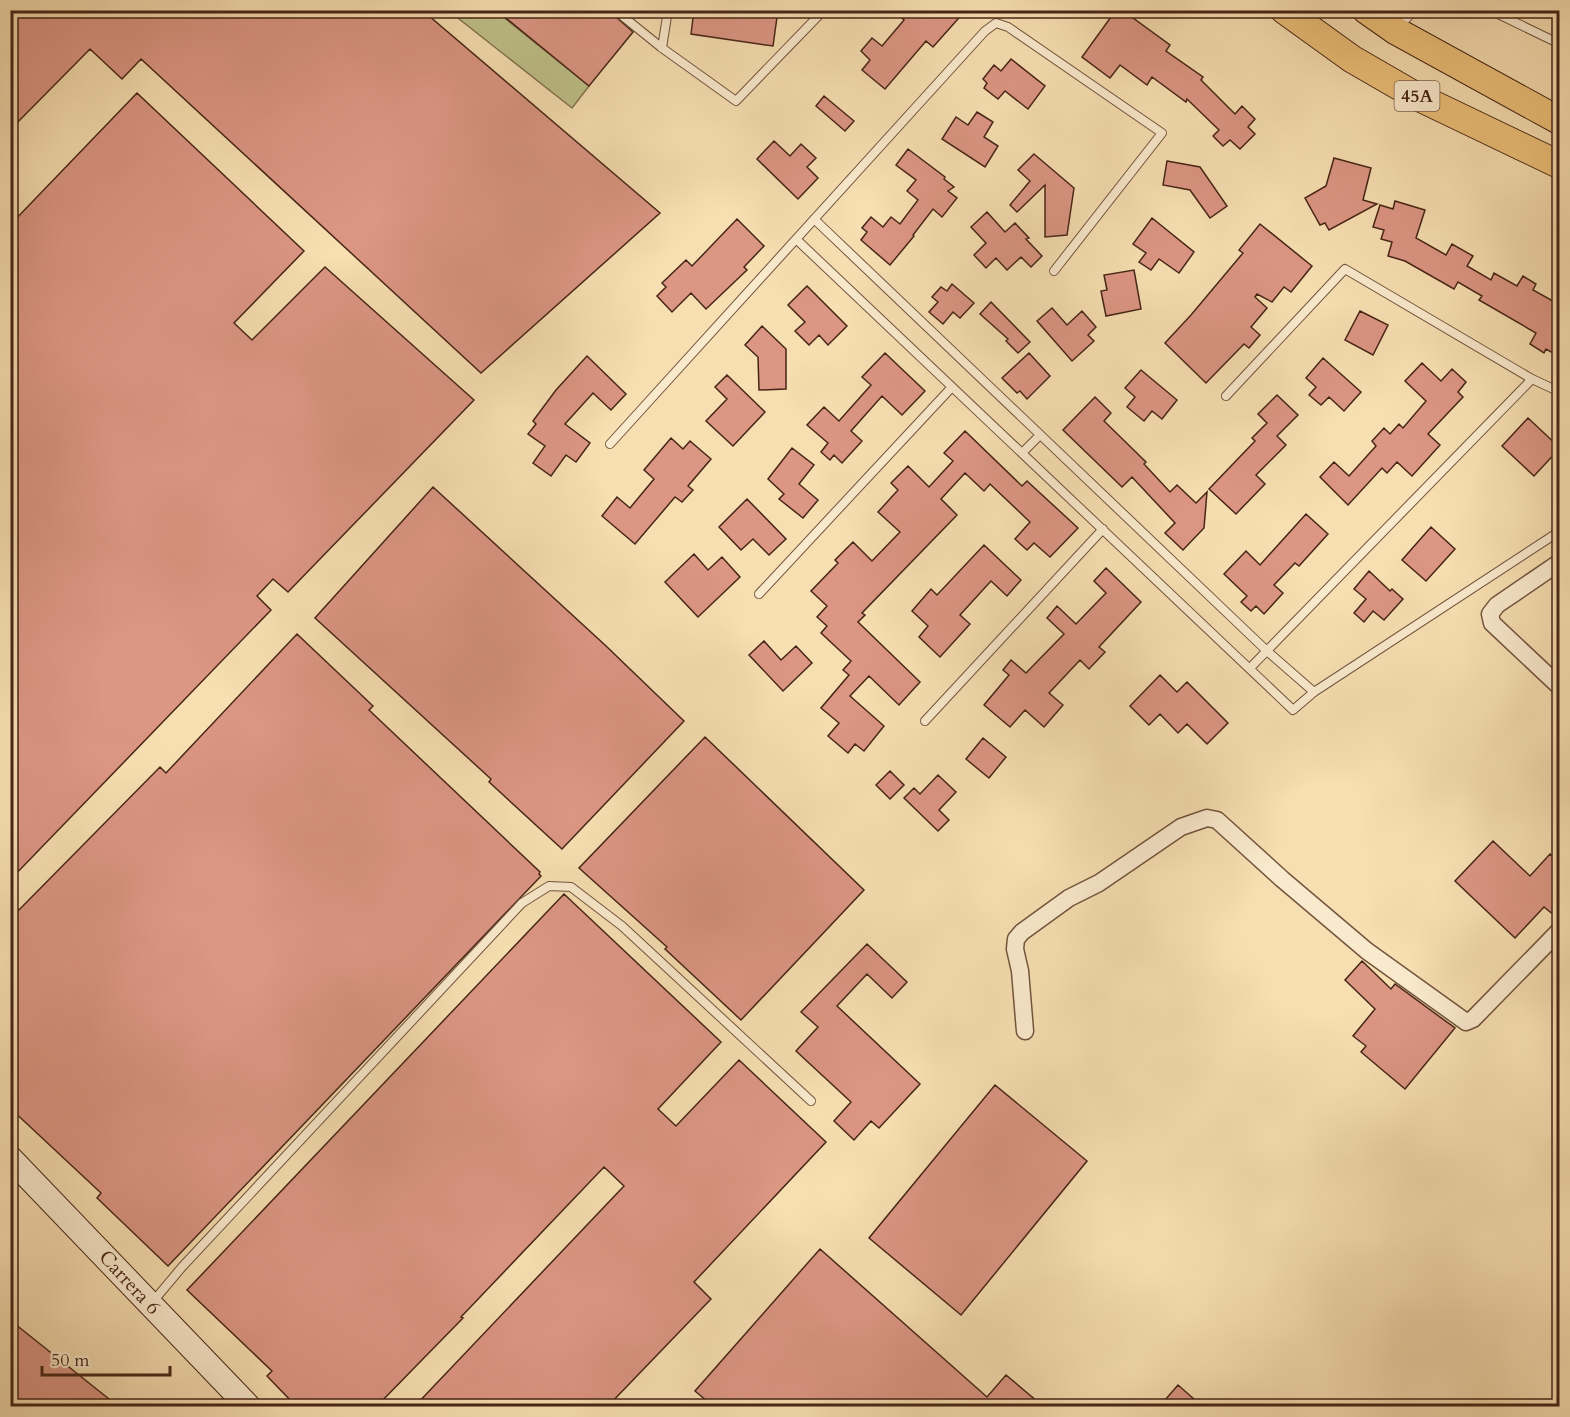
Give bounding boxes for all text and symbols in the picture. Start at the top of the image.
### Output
road number: 45A [1394,81,1440,111]
street label: Carrera 6 [93,1244,167,1320]
scale bar [42,1339,170,1377]
text: 50 m [51,1348,90,1373]

